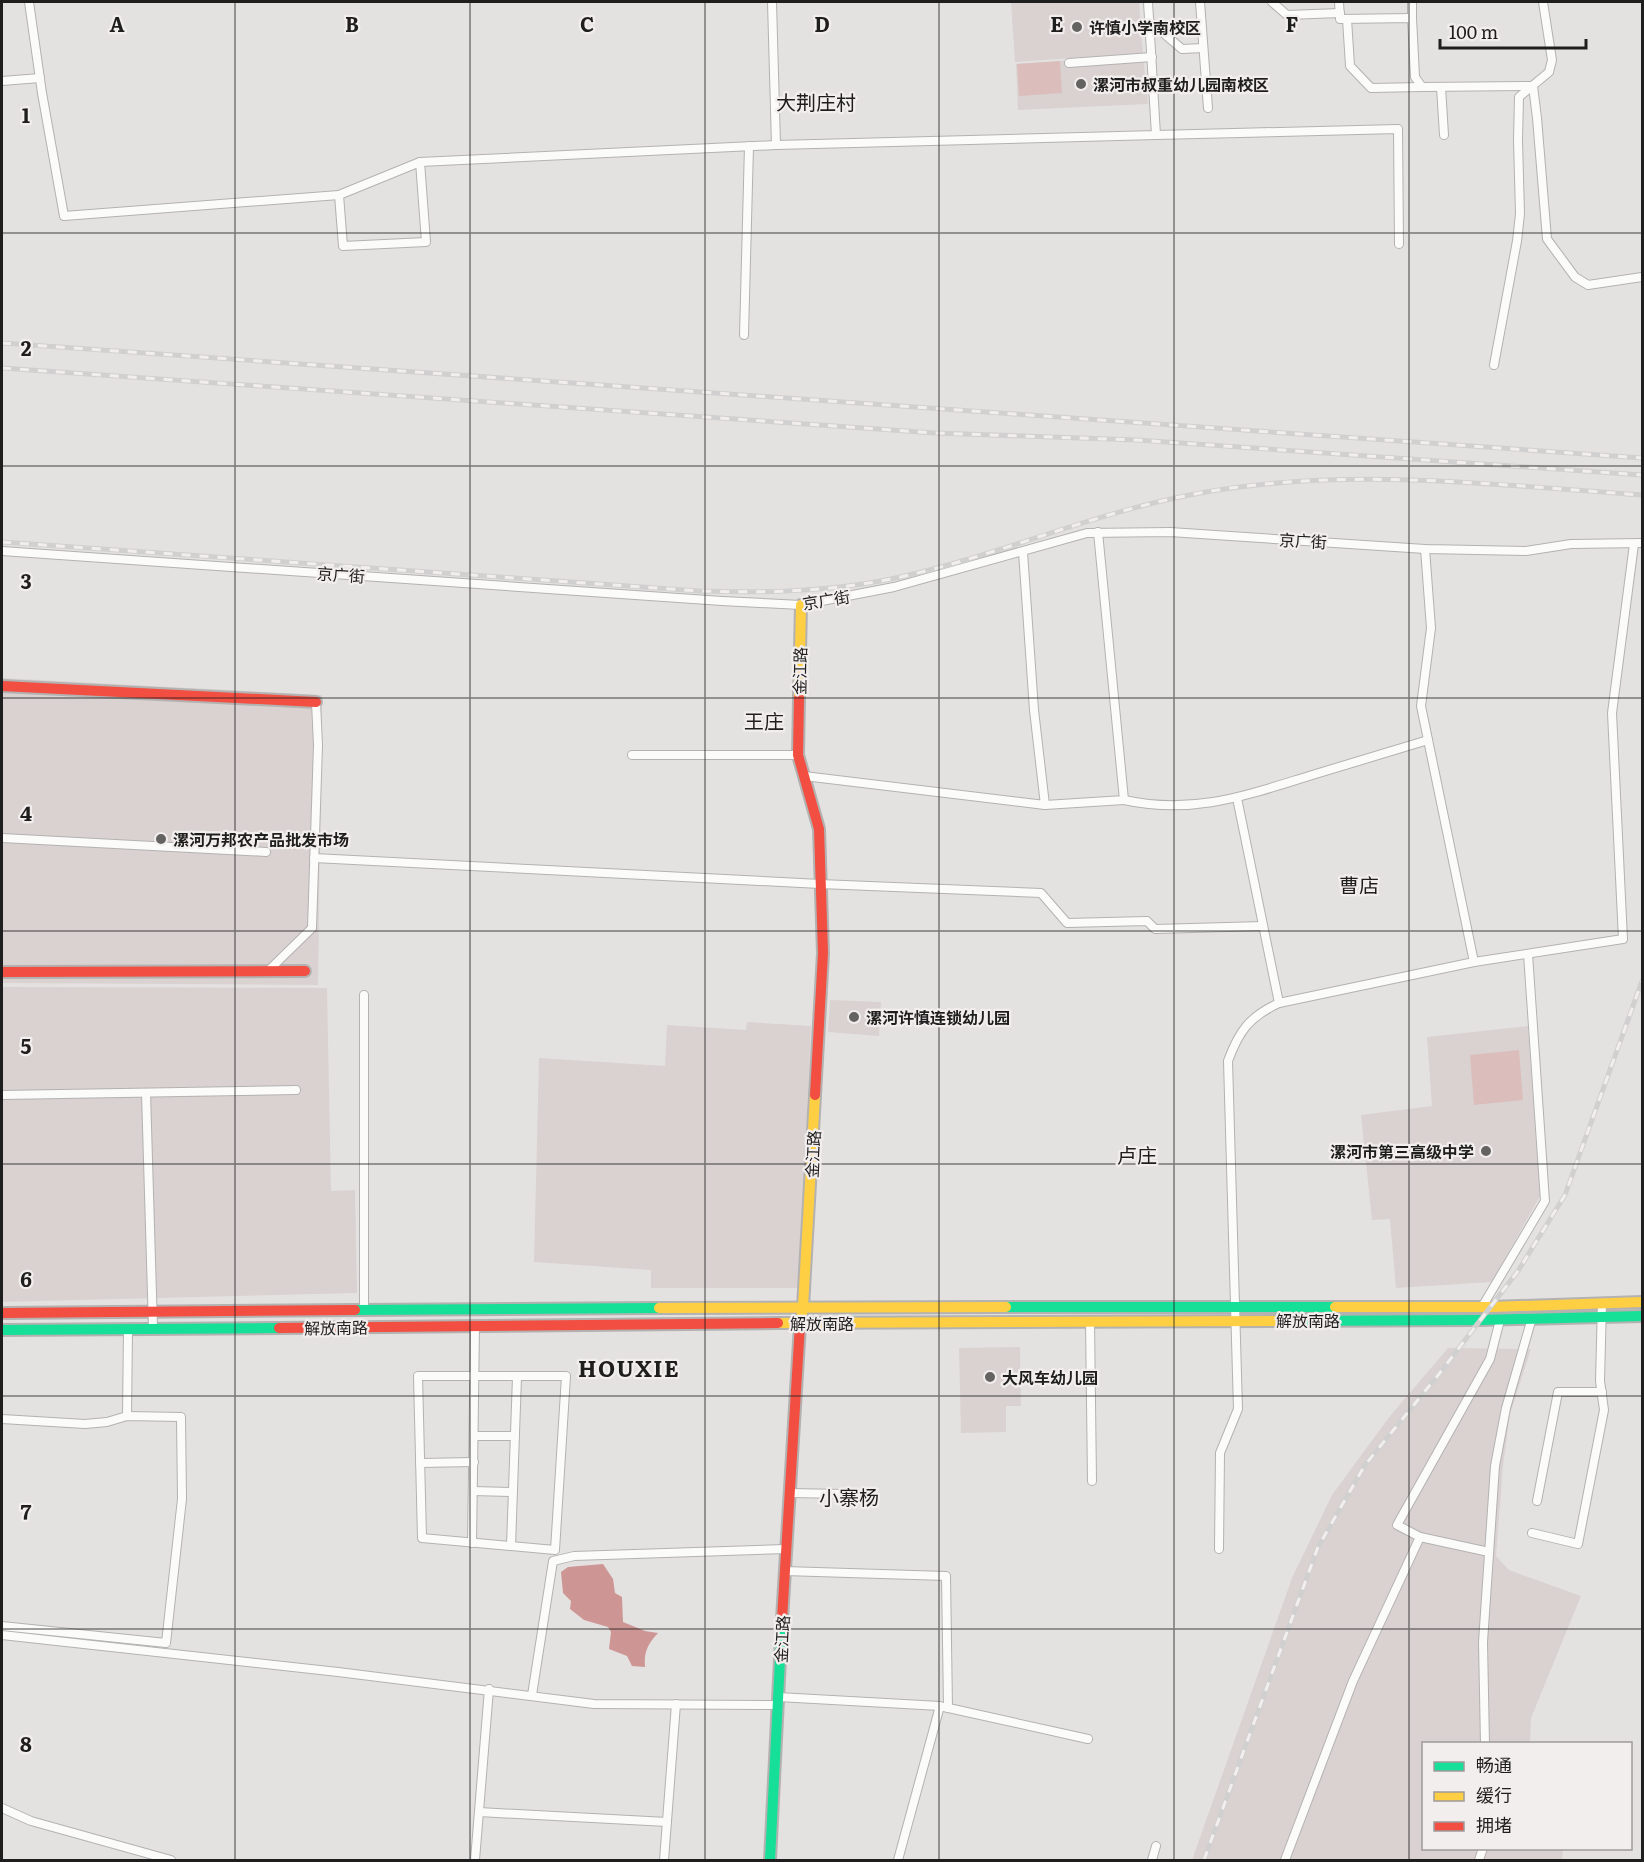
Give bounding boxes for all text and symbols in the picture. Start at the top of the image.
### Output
text: A [109,8,125,38]
text: B [345,8,359,38]
text: C [580,8,594,38]
text: D [814,8,830,38]
text: E [1050,8,1064,38]
text: F [1286,8,1299,38]
scale bar [1440,12,1586,50]
place label: 许慎小学南校区 [1089,15,1201,39]
text: 100 m [1449,18,1498,45]
marker: 许慎小学南校区 [1070,20,1084,34]
place label: 漯河市叔重幼儿园南校区 [1093,72,1269,96]
marker: 漯河市叔重幼儿园南校区 [1074,77,1088,91]
district label: 大荆庄村 [776,86,856,116]
text: 1 [22,99,30,129]
text: 2 [21,332,32,362]
street label: 京广街 [1278,527,1328,553]
street label: 京广街 [316,560,366,588]
text: 3 [20,565,32,595]
street label: 京广街 [800,583,852,615]
street label: 金江路 [787,647,811,695]
district label: 王庄 [744,705,784,735]
text: 4 [20,797,32,827]
place label: 漯河万邦农产品批发市场 [173,827,349,851]
marker: 漯河万邦农产品批发市场 [154,832,168,846]
district label: 曹店 [1339,869,1379,899]
place label: 漯河许慎连锁幼儿园 [866,1005,1010,1029]
marker: 漯河许慎连锁幼儿园 [847,1010,861,1024]
text: 5 [21,1030,32,1060]
street label: 金江路 [799,1129,825,1179]
district label: 卢庄 [1117,1139,1157,1169]
place label: 漯河市第三高级中学 [1330,1139,1474,1163]
marker: 漯河市第三高级中学 [1479,1144,1493,1158]
text: 6 [20,1263,32,1293]
street label: 解放南路 [1276,1308,1340,1332]
street label: 解放南路 [790,1311,854,1335]
street label: 解放南路 [304,1314,368,1340]
district label: HOUXIE [578,1351,680,1384]
place label: 大风车幼儿园 [1002,1365,1098,1389]
marker: 大风车幼儿园 [983,1370,997,1384]
district label: 小寨杨 [819,1481,879,1511]
text: 7 [21,1496,32,1526]
street label: 金江路 [768,1614,794,1664]
text: 8 [20,1728,32,1758]
legend [1422,1742,1632,1850]
text: 畅通 [1476,1751,1512,1778]
text: 缓行 [1476,1781,1512,1808]
text: 拥堵 [1476,1811,1512,1838]

